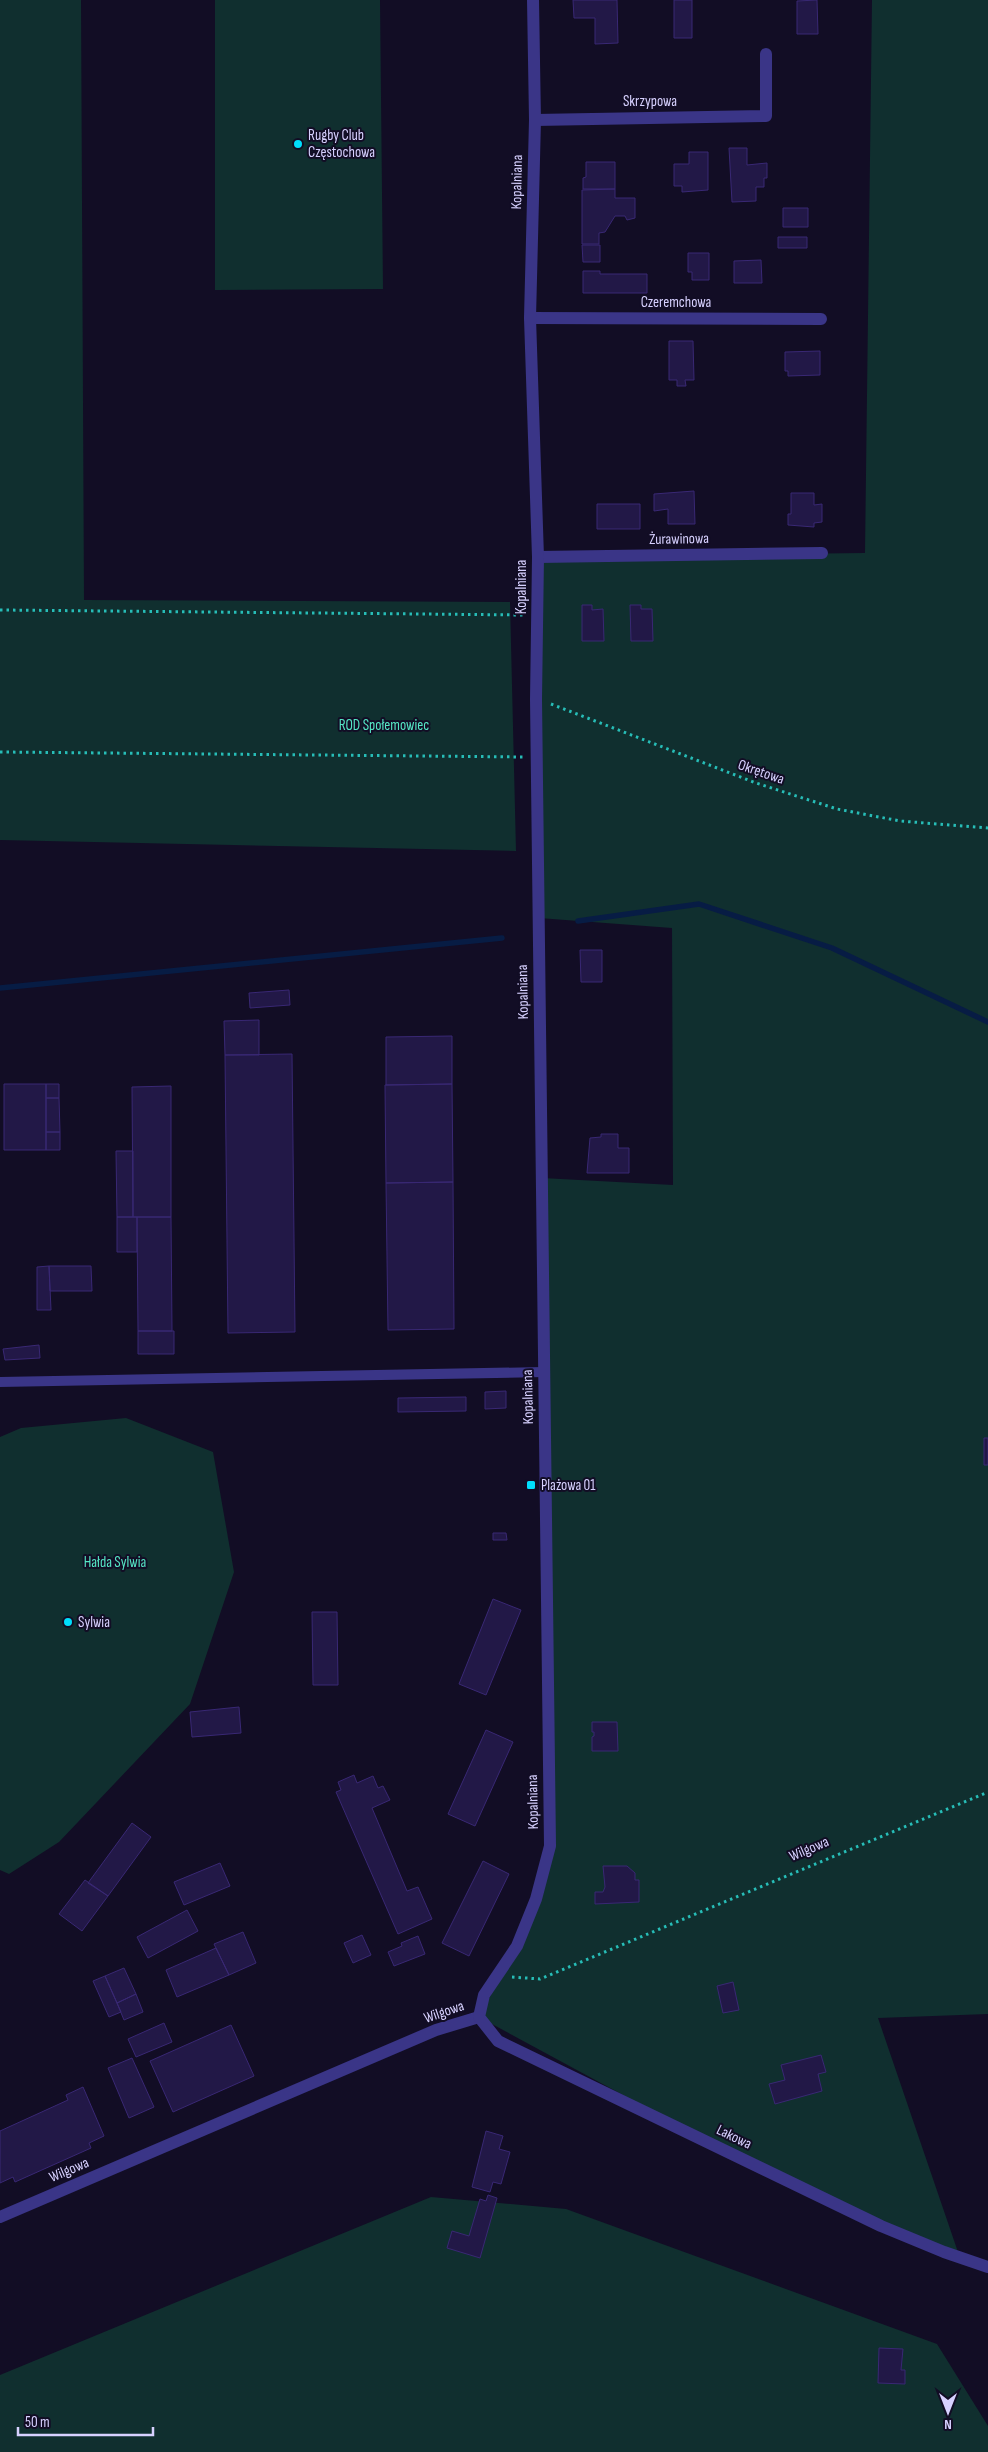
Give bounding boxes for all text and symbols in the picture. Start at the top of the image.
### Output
street label: Skrzypowa [623,92,677,111]
place label: Rugby Club Częstochowa [308,126,375,162]
marker: Rugby Club Częstochowa [292,138,304,150]
street label: Kopalniana [507,154,527,210]
street label: Czeremchowa [641,293,712,312]
street label: Żurawinowa [649,529,709,549]
street label: Kopalniana [512,559,531,614]
park label: ROD Społemowiec [339,716,429,735]
street label: Okrętowa [735,755,787,789]
street label: Kopalniana [513,964,533,1020]
street label: Kopalniana [518,1369,538,1425]
place label: Plażowa 01 [541,1476,596,1495]
marker: Plażowa 01 [525,1479,537,1491]
park label: Hałda Sylwia [84,1553,146,1572]
place label: Sylwia [78,1613,110,1632]
marker: Sylwia [62,1616,74,1628]
street label: Kopalniana [523,1774,543,1830]
street label: Wilgowa [786,1832,832,1866]
street label: Wilgowa [421,1996,467,2028]
street label: Lakowa [713,2120,755,2154]
street label: Wilgowa [46,2153,92,2187]
north arrow [923,2387,973,2437]
scale bar [18,2404,152,2436]
text: 50 m [25,2413,50,2432]
text: N [944,2416,952,2433]

